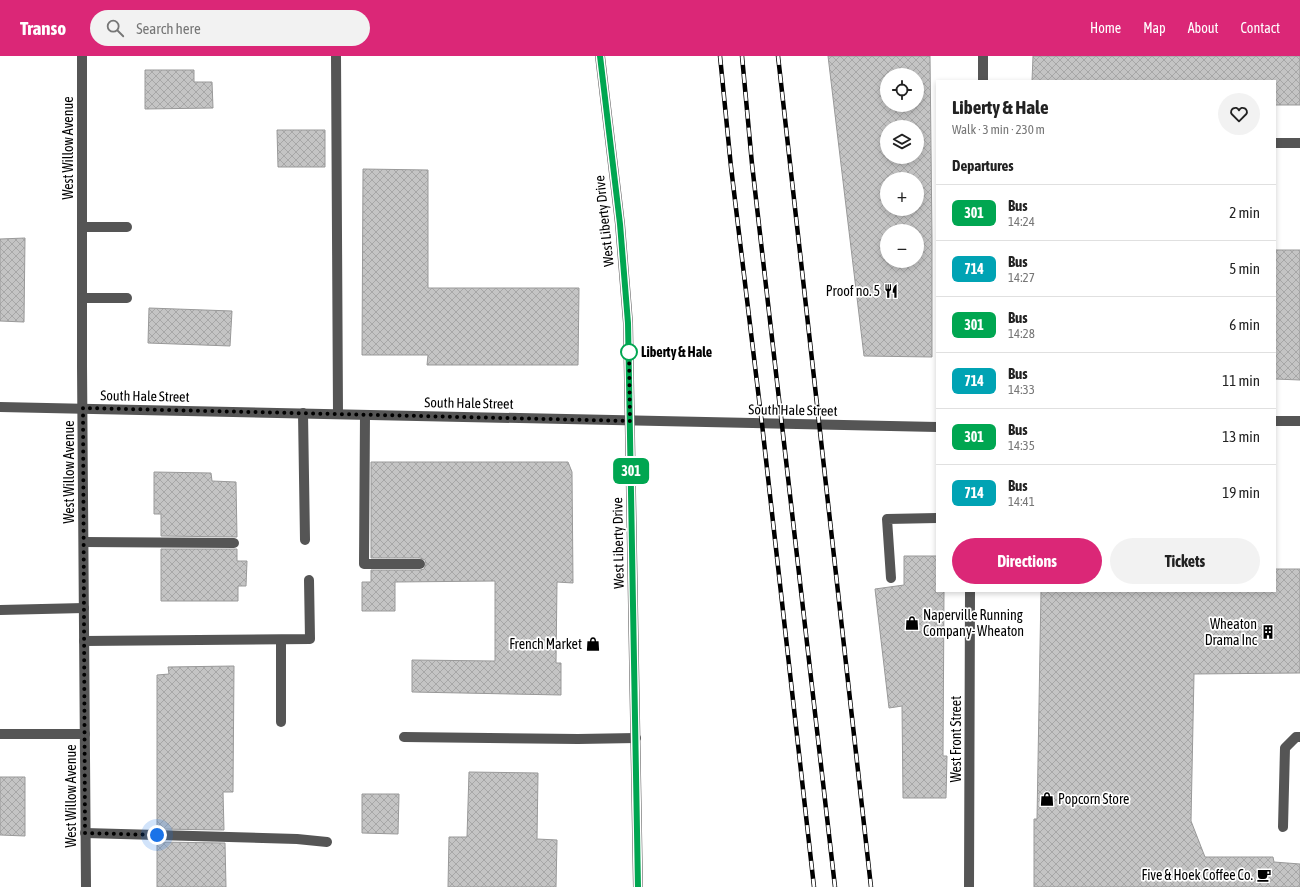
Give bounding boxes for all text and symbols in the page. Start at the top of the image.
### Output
search box [90,10,370,46]
text: Transo [20,17,66,39]
icon: search [104,17,126,39]
text: Search here [136,20,201,37]
text: Home [1090,20,1121,36]
text: Map [1143,20,1166,36]
text: About [1188,20,1219,36]
text: Contact [1241,20,1280,36]
map controls [880,68,924,268]
button: locate [880,68,924,112]
button: heart [1218,93,1260,135]
street label: West Willow Avenue [60,96,76,200]
text: Liberty & Hale [952,96,1049,118]
button: layers [880,120,924,164]
text: Walk · 3 min · 230 m [952,122,1045,137]
text: Departures [952,157,1014,174]
button: + [880,172,924,216]
street label: West Liberty Drive [591,175,617,267]
text: Bus [1008,197,1028,214]
text: 2 min [1229,204,1260,221]
text: 301 [964,205,984,221]
text: 14:24 [1008,214,1035,229]
button: − [880,224,924,268]
text: Bus [1008,253,1028,270]
text: 5 min [1229,260,1260,277]
text: 714 [964,261,984,277]
text: 14:27 [1008,270,1035,285]
place label: Proof no. 5 [826,283,880,299]
restaurant icon: Proof no. 5 [883,283,899,299]
text: Bus [1008,309,1028,326]
text: 6 min [1229,316,1260,333]
text: 301 [964,317,984,333]
text: 14:28 [1008,326,1035,341]
marker: Liberty & Hale [620,343,638,361]
place label: Liberty & Hale [641,344,712,360]
text: Bus [1008,365,1028,382]
text: 11 min [1222,372,1260,389]
text: 714 [964,373,984,389]
text: 14:33 [1008,382,1035,397]
street label: South Hale Street [100,387,190,405]
street label: South Hale Street [424,394,514,412]
street label: South Hale Street [748,401,838,419]
street label: West Willow Avenue [61,420,77,524]
text: Bus [1008,421,1028,438]
text: 13 min [1222,428,1260,445]
text: 301 [964,429,984,445]
text: 14:35 [1008,438,1035,453]
line badge: 301 [608,458,654,484]
text: 301 [621,463,641,479]
text: Bus [1008,477,1028,494]
text: 19 min [1222,484,1260,501]
text: 714 [964,485,984,501]
text: 14:41 [1008,494,1035,509]
street label: West Liberty Drive [609,497,627,589]
button: Directions [952,538,1102,584]
button: Tickets [1110,538,1260,584]
place label: Naperville Running Company- Wheaton [923,607,1024,639]
shop icon: Naperville Running Company- Wheaton [904,615,920,631]
place label: Wheaton Drama Inc [1205,616,1258,648]
building icon: Wheaton Drama Inc [1260,624,1276,640]
place label: French Market [509,636,582,652]
shop icon: French Market [585,636,601,652]
street label: West Front Street [948,696,964,782]
street label: West Willow Avenue [63,744,79,848]
shop icon: Popcorn Store [1039,791,1055,807]
place label: Popcorn Store [1058,791,1129,807]
your location [147,825,167,845]
place label: Five & Hoek Coffee Co. [1141,867,1253,883]
cafe icon: Five & Hoek Coffee Co. [1256,867,1272,883]

